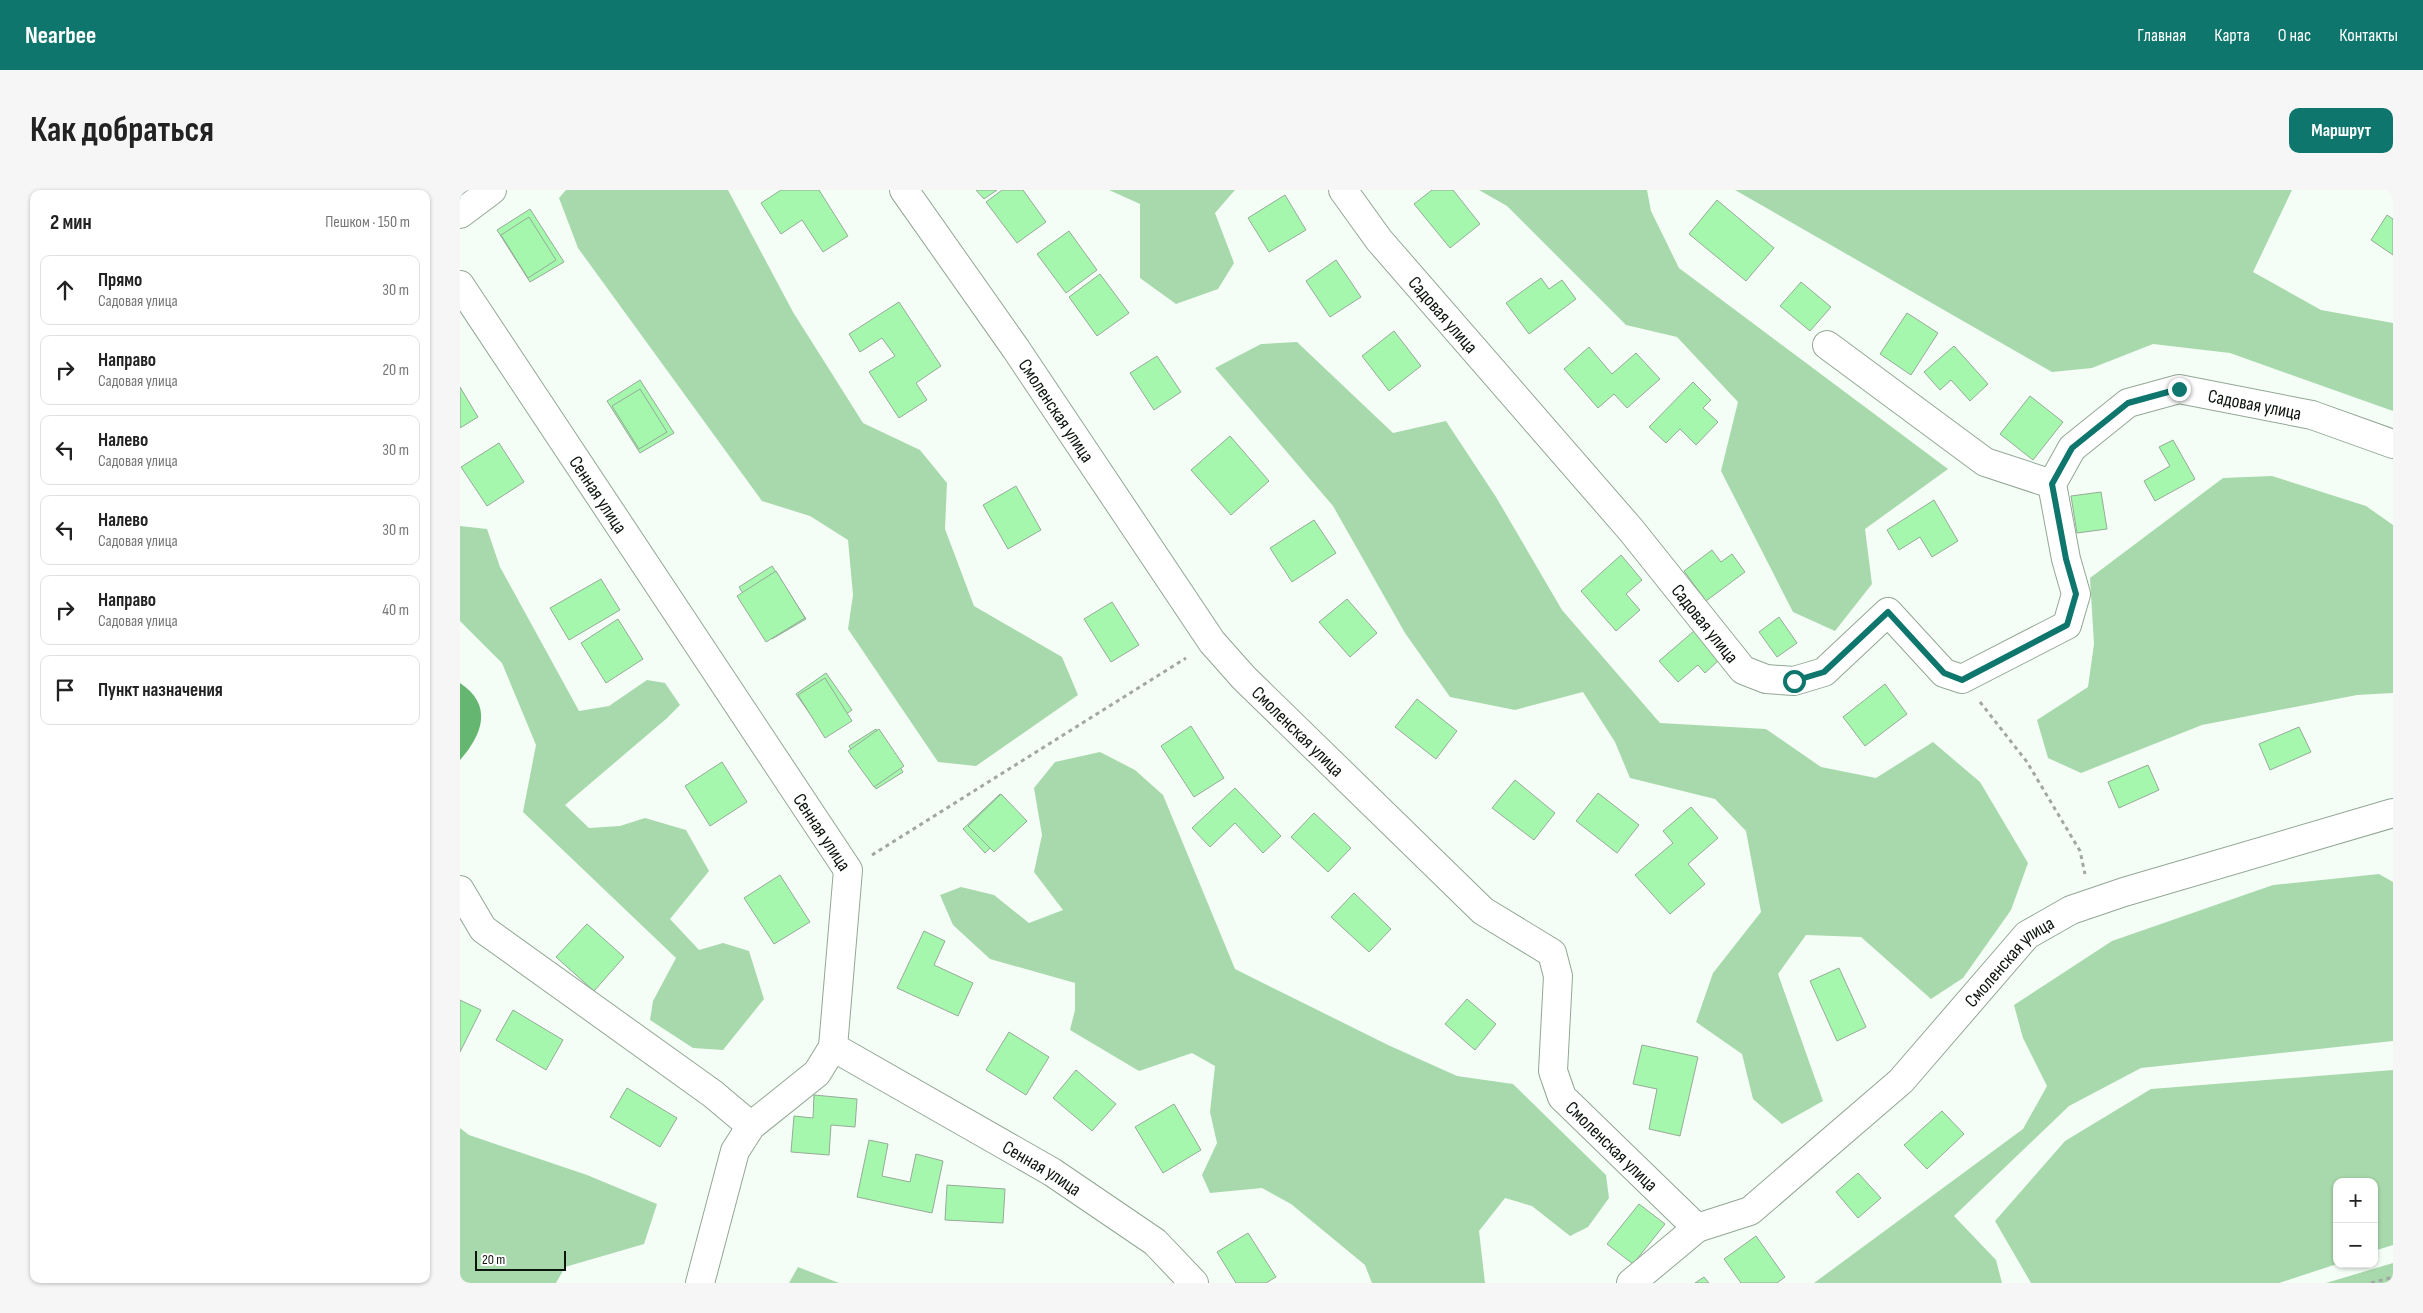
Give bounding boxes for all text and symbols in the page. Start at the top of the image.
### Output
text: Nearbee [25,21,96,50]
text: Главная [2137,25,2186,46]
text: Карта [2214,25,2250,46]
text: О нас [2278,25,2311,46]
text: Контакты [2339,25,2398,46]
button: Маршрут [2289,108,2393,153]
text: Как добраться [30,109,214,152]
text: 2 мин [50,210,92,235]
text: Пешком · 150 m [325,213,410,232]
text: Прямо [98,269,142,292]
street label: Садовая улица [1403,272,1482,359]
icon: ahead [51,276,79,304]
text: 30 m [382,281,409,300]
text: Садовая улица [98,292,178,311]
text: Направо [98,349,156,372]
street label: Смоленская улица [1013,355,1098,467]
icon: right [51,356,79,384]
text: 20 m [382,361,409,380]
text: Садовая улица [98,372,178,391]
route end [2168,378,2191,401]
street label: Садовая улица [2206,385,2303,426]
text: Налево [98,429,148,452]
icon: left [51,436,79,464]
text: 30 m [382,441,409,460]
text: Садовая улица [98,452,178,471]
street label: Сенная улица [564,452,631,538]
text: Налево [98,509,148,532]
icon: left [51,516,79,544]
text: 30 m [382,521,409,540]
text: Садовая улица [98,532,178,551]
street label: Садовая улица [1666,580,1743,668]
text: Направо [98,589,156,612]
icon: right [51,596,79,624]
text: 40 m [382,601,409,620]
text: Садовая улица [98,612,178,631]
route start [1783,670,1806,693]
icon: arrive [51,676,79,704]
text: Пункт назначения [98,679,223,702]
street label: Смоленская улица [1246,682,1348,782]
street label: Сенная улица [787,789,855,876]
street label: Смоленская улица [1960,912,2059,1012]
street label: Смоленская улица [1560,1097,1662,1197]
street label: Сенная улица [998,1136,1085,1201]
map controls [2333,1178,2378,1268]
button: + [2333,1178,2378,1223]
button: − [2333,1223,2378,1268]
scale bar [475,1248,566,1271]
text: 20 m [482,1251,505,1268]

